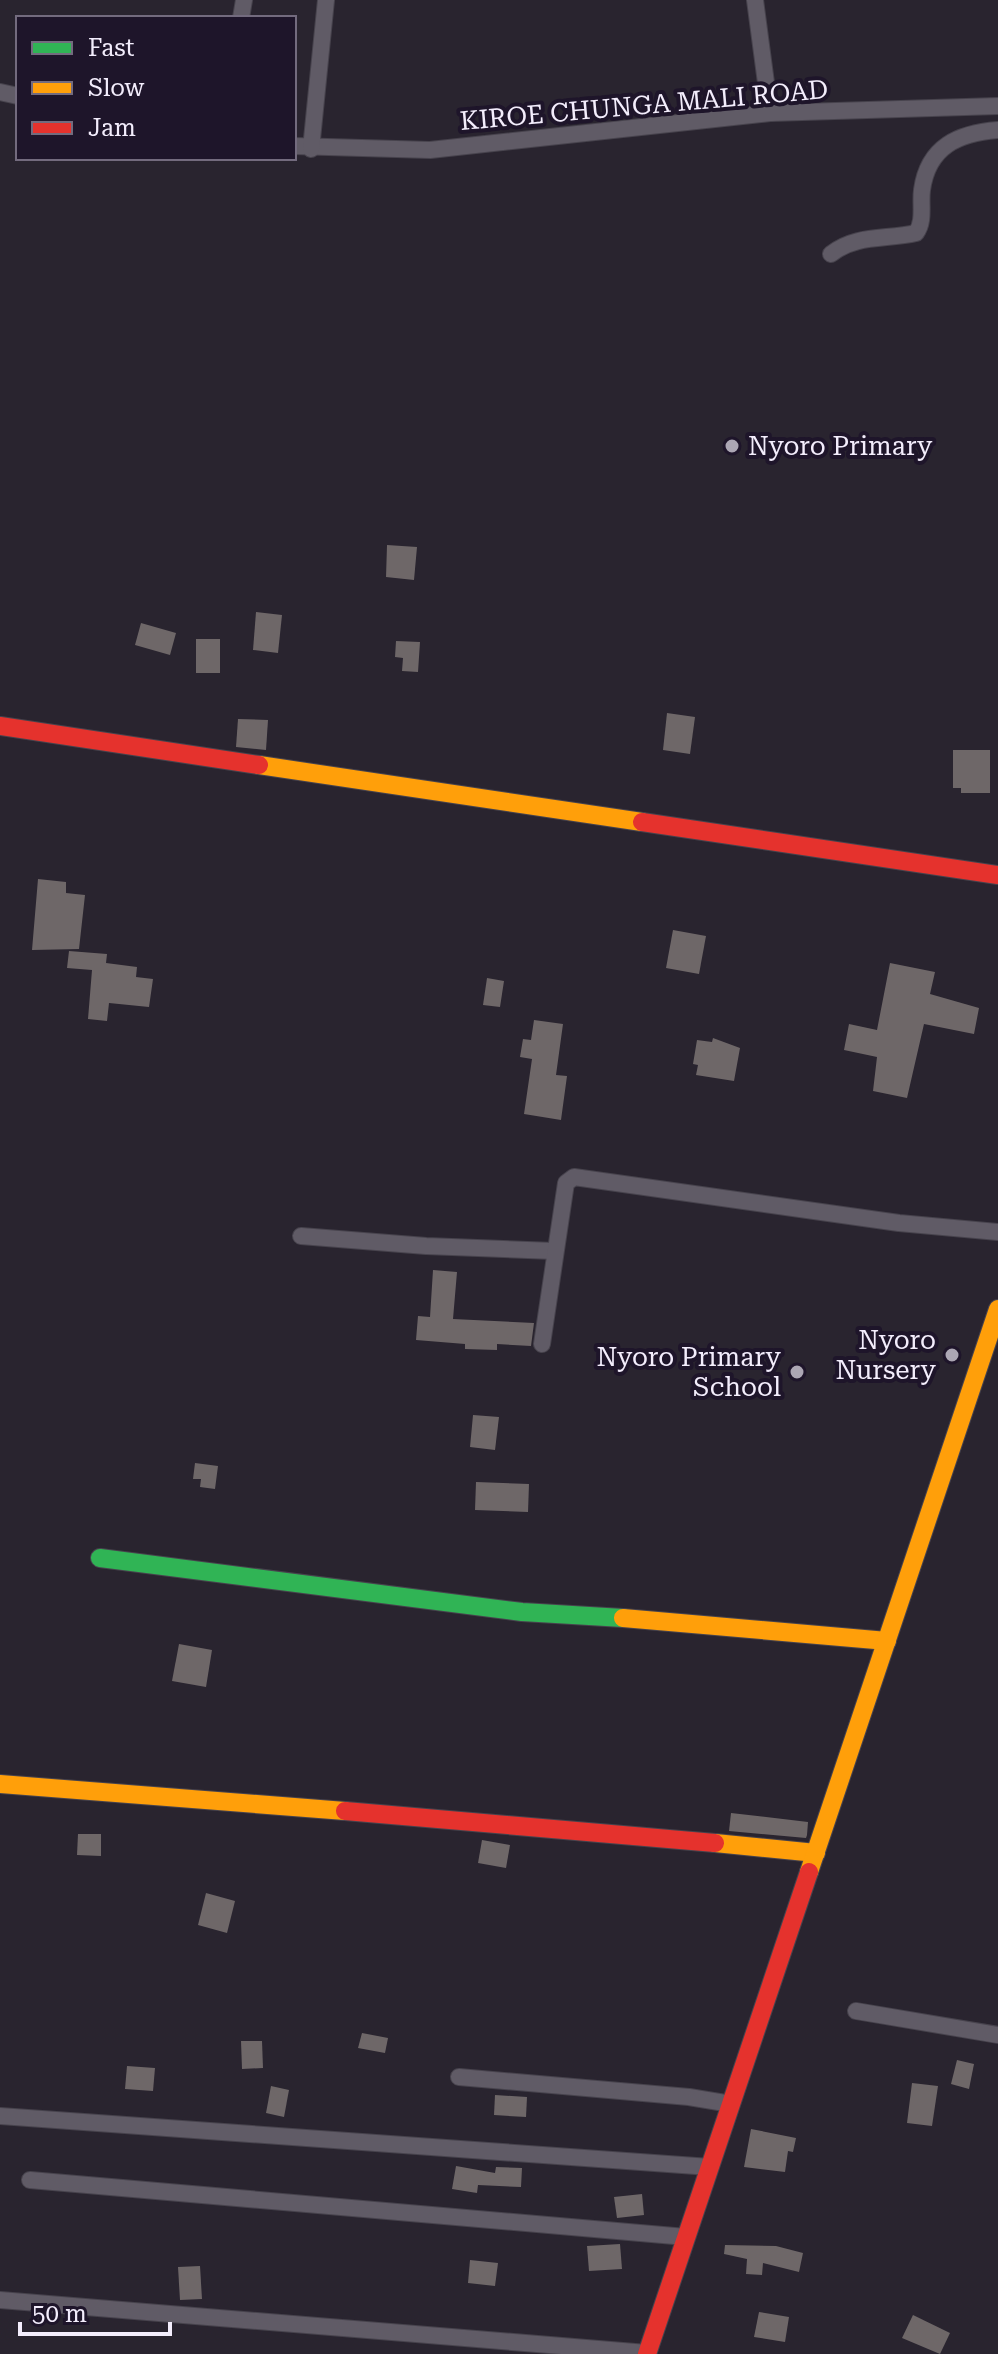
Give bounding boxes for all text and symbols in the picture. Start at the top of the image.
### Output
legend [16,16,296,160]
text: Fast [88,34,135,62]
text: Slow [88,74,145,102]
street label: KIROE CHUNGA MALI ROAD [459,74,829,136]
text: Jam [88,114,136,142]
place label: Nyoro Primary [748,431,933,461]
marker: Nyoro Primary [723,437,741,455]
place label: Nyoro Nursery [835,1325,937,1385]
place label: Nyoro Primary School [597,1342,782,1402]
marker: Nyoro Nursery [943,1346,961,1364]
marker: Nyoro Primary School [788,1363,806,1381]
scale bar [20,2286,170,2336]
text: 50 m [32,2300,87,2328]

